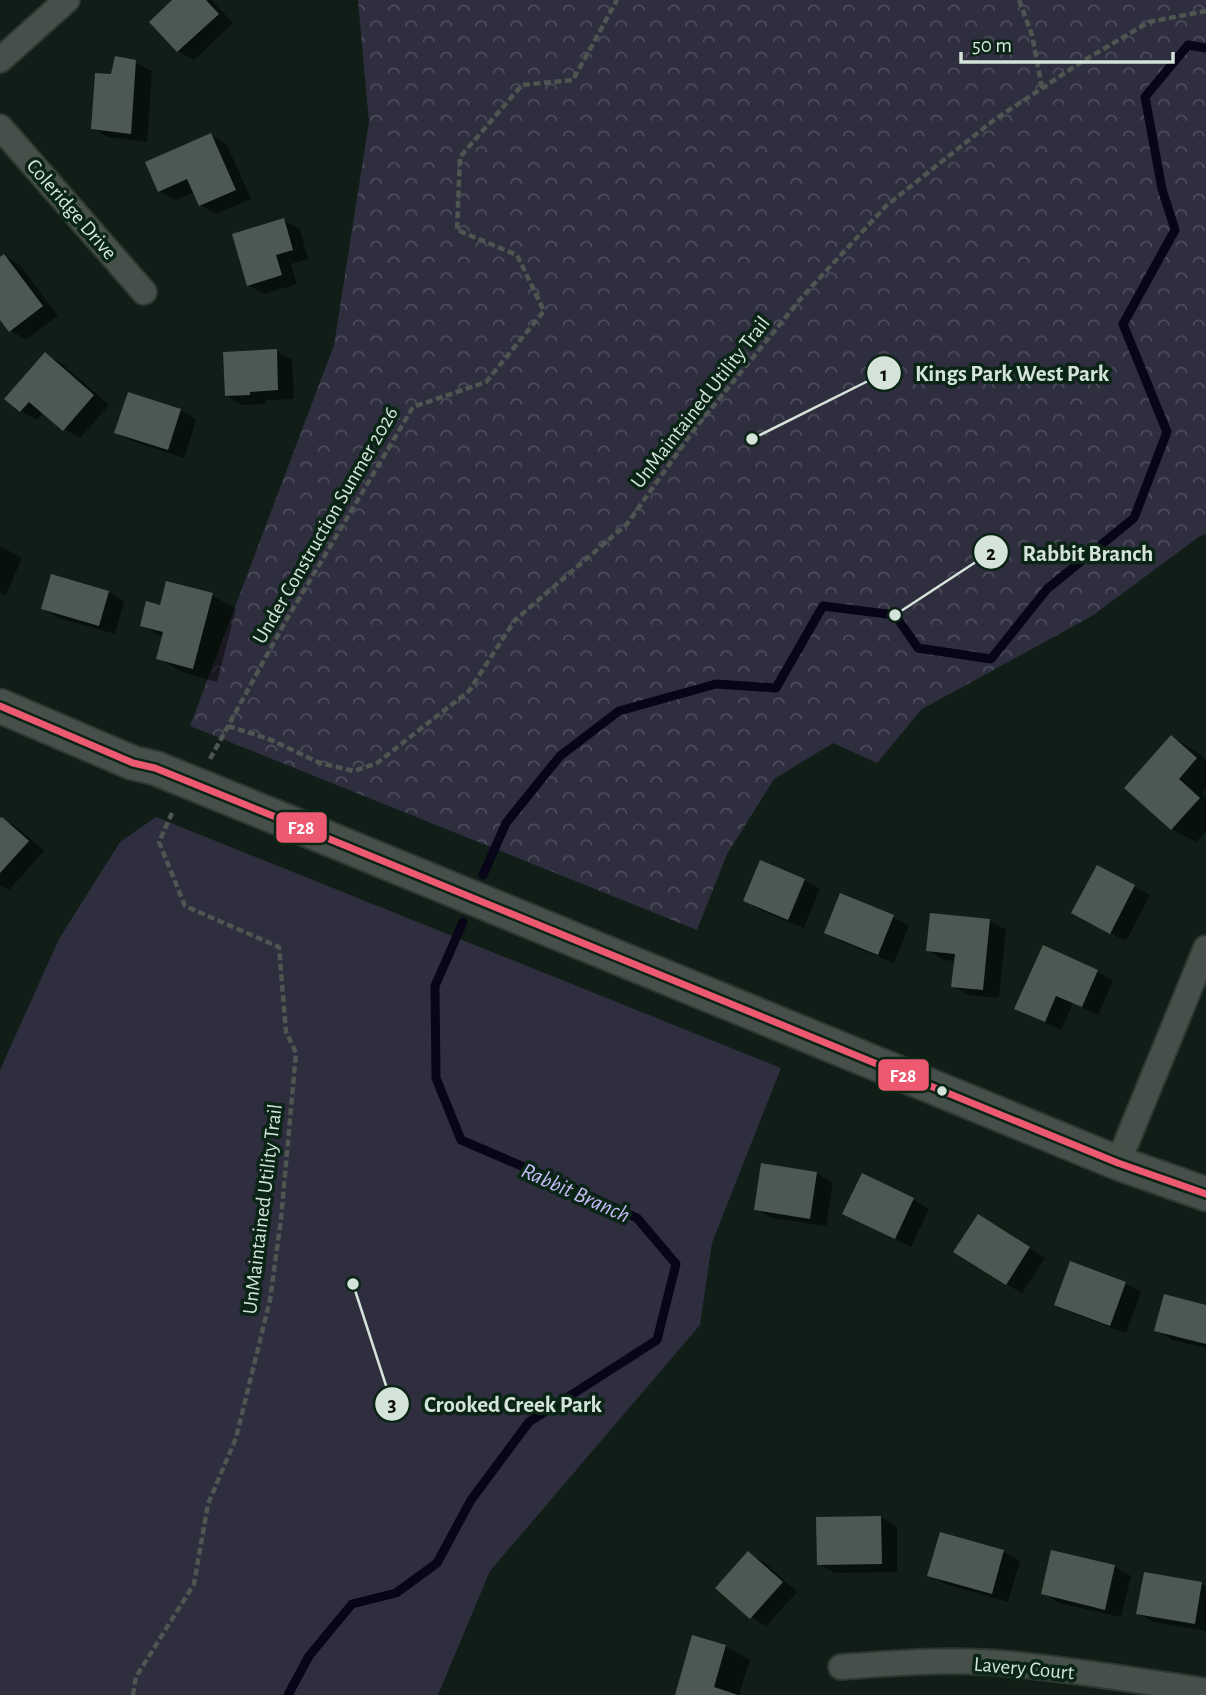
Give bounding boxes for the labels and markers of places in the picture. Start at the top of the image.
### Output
callout: Kings Park West Park [866,351,1124,395]
callout: Rabbit Branch [974,530,1167,574]
unlabelled marker [935,1084,949,1098]
callout: Crooked Creek Park [375,1382,616,1426]

